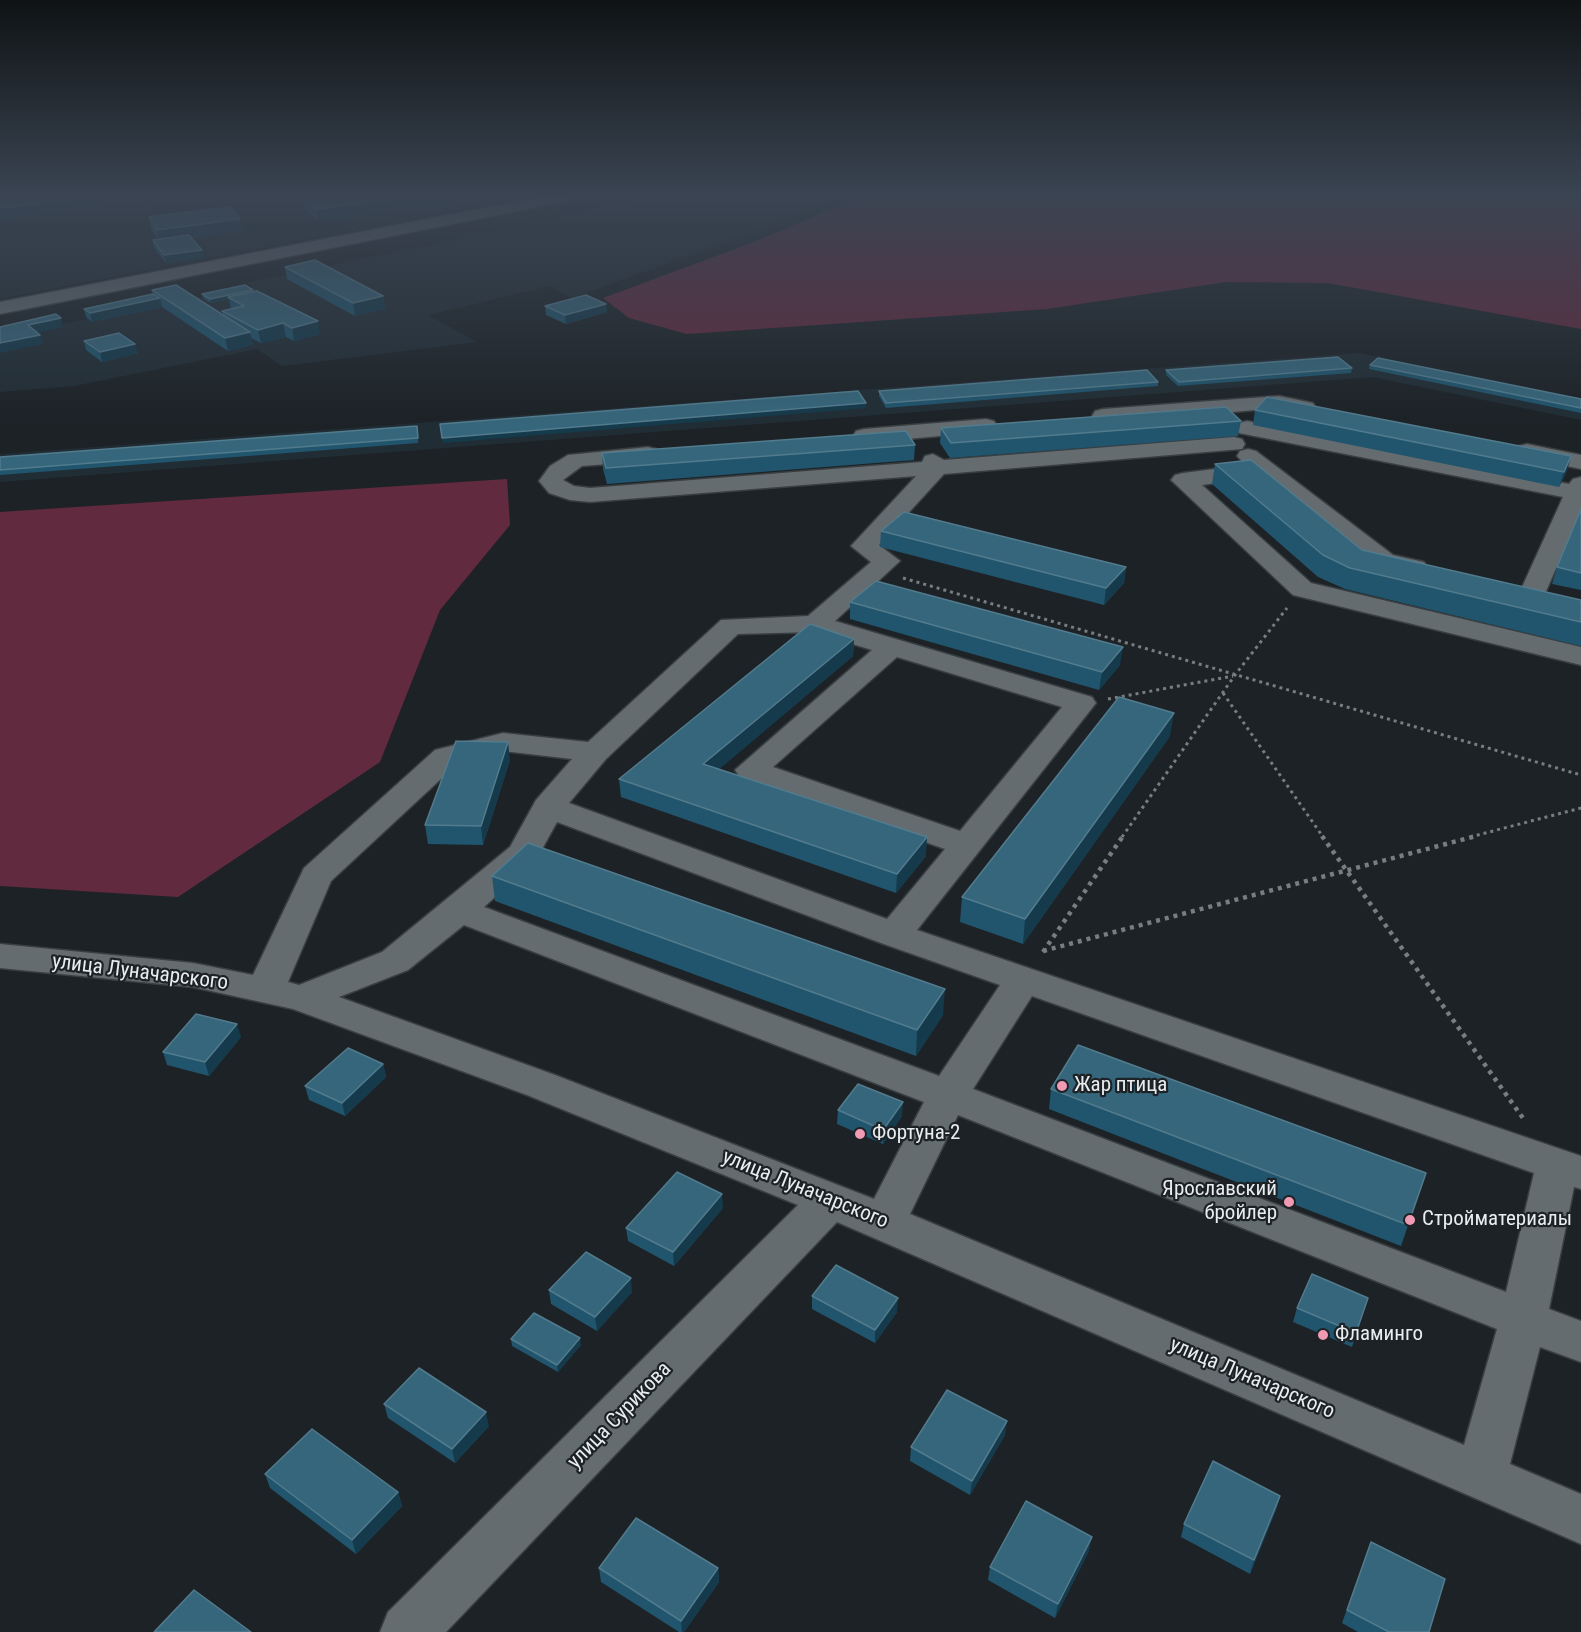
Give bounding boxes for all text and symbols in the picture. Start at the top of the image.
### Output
street label: улица Луначарского [51,950,229,996]
place label: Жар птица [1074,1073,1167,1099]
marker: Жар птица [1055,1079,1069,1093]
place label: Фортуна-2 [872,1121,960,1147]
marker: Фортуна-2 [853,1127,867,1141]
street label: улица Луначарского [718,1145,892,1235]
place label: Ярославский бройлер [1162,1177,1277,1227]
marker: Ярославский бройлер [1282,1195,1296,1209]
place label: Стройматериалы [1422,1207,1572,1233]
marker: Стройматериалы [1403,1213,1417,1227]
place label: Фламинго [1335,1322,1423,1348]
marker: Фламинго [1316,1328,1330,1342]
street label: улица Луначарского [1166,1333,1338,1425]
street label: улица Сурикова [563,1357,677,1475]

